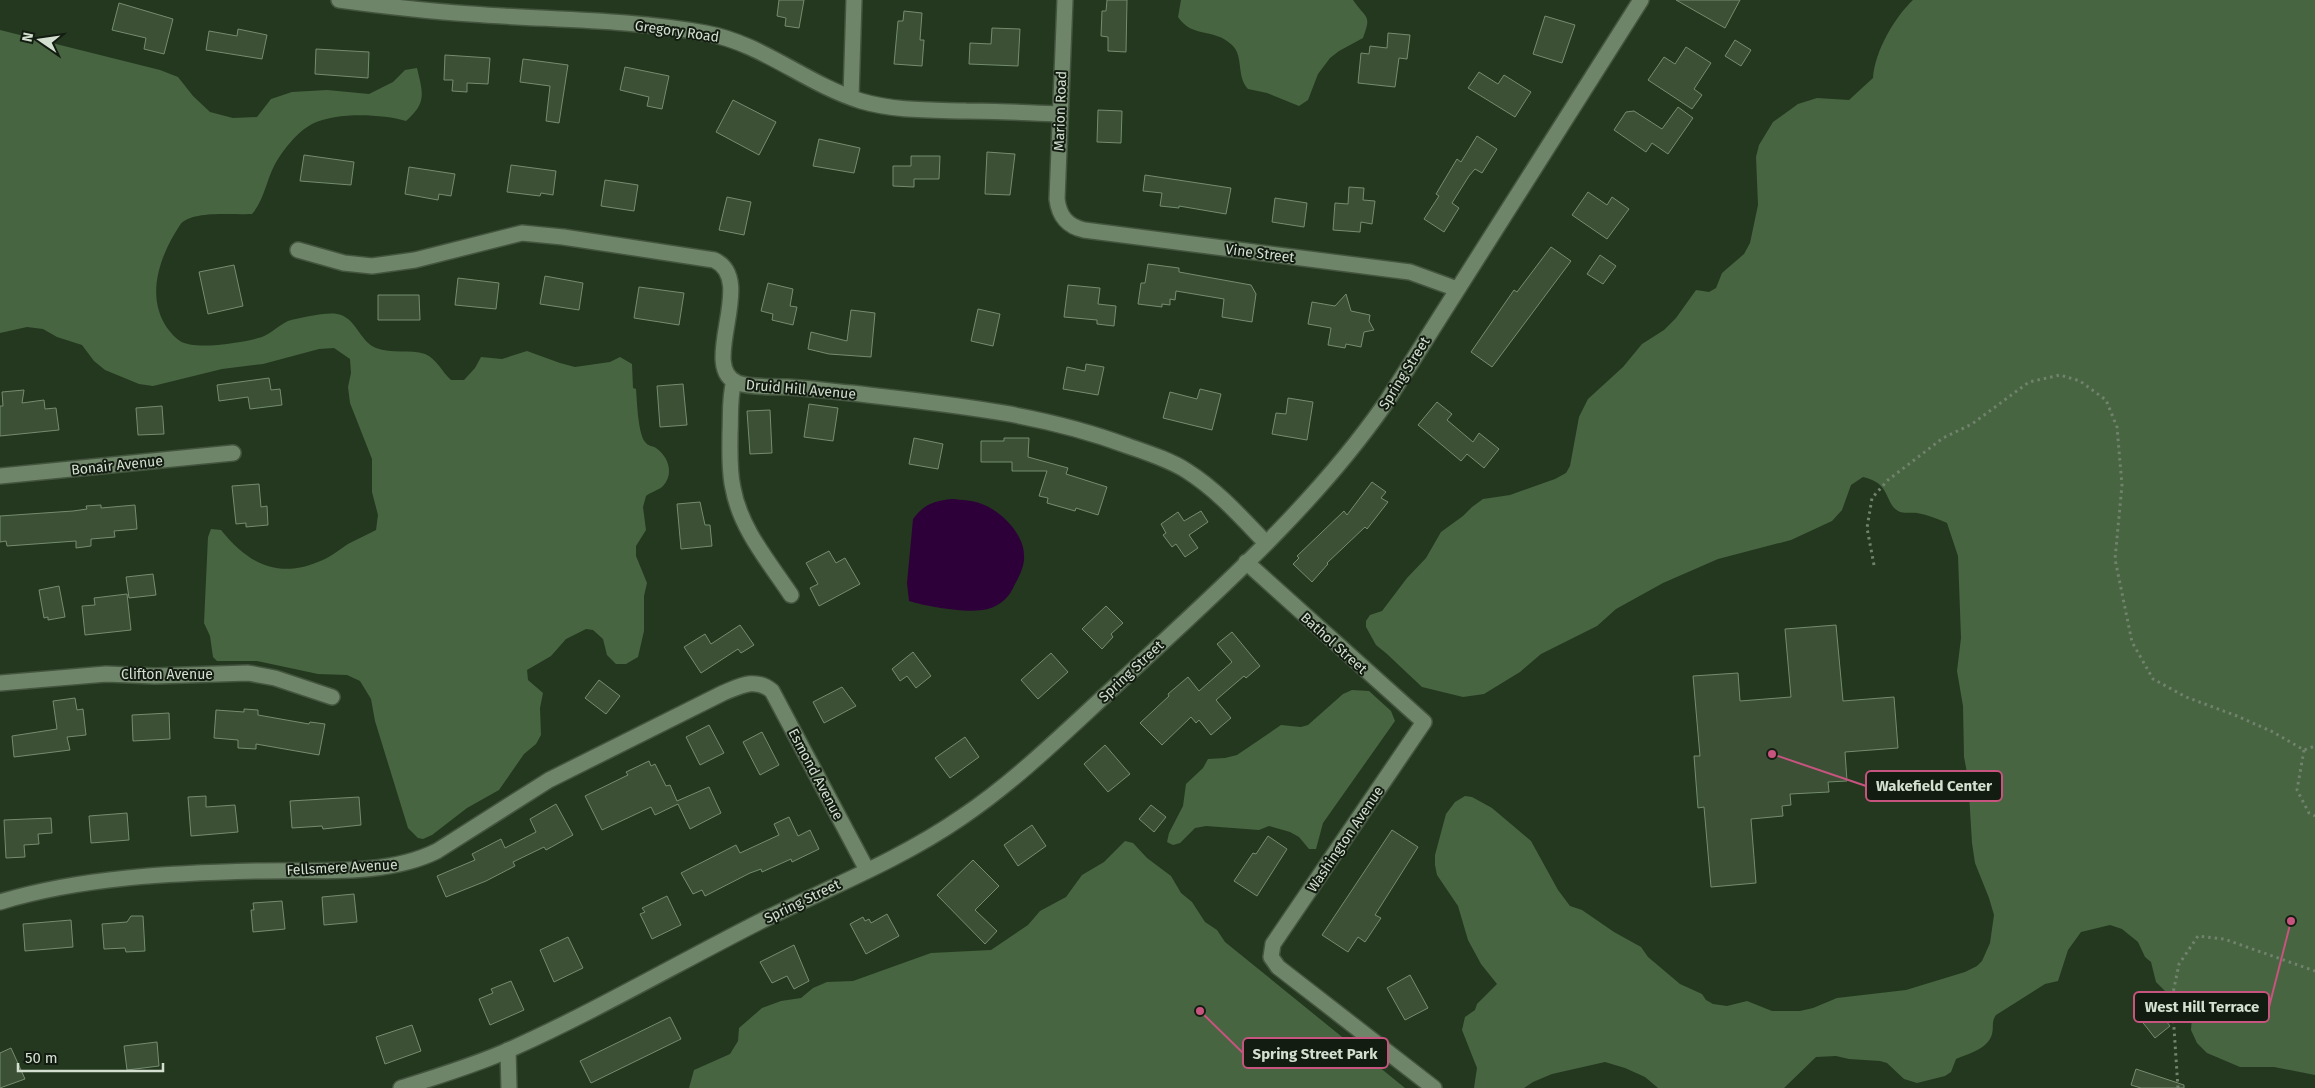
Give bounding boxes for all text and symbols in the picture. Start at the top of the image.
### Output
north arrow [15,15,65,65]
street label: Gregory Road [634,17,720,46]
text: N [18,31,37,44]
street label: Marion Road [1051,71,1070,151]
street label: Vine Street [1225,241,1296,266]
street label: Spring Street [1375,333,1434,413]
street label: Druid Hill Avenue [745,376,857,403]
street label: Bonair Avenue [70,452,164,479]
street label: Bathol Street [1297,609,1371,678]
street label: Spring Street [1095,636,1168,706]
street label: Clifton Avenue [121,666,213,683]
street label: Esmond Avenue [784,726,847,823]
callout: Wakefield Center [1866,771,2002,801]
text: Wakefield Center [1876,777,1993,795]
street label: Washington Avenue [1304,783,1387,896]
street label: Fellsmere Avenue [286,856,398,879]
street label: Spring Street [761,875,844,927]
callout: West Hill Terrace [2134,992,2269,1022]
text: West Hill Terrace [2145,998,2259,1016]
callout: Spring Street Park [1243,1038,1388,1068]
scale bar [18,1040,162,1072]
text: Spring Street Park [1253,1045,1378,1063]
text: 50 m [25,1049,58,1067]

